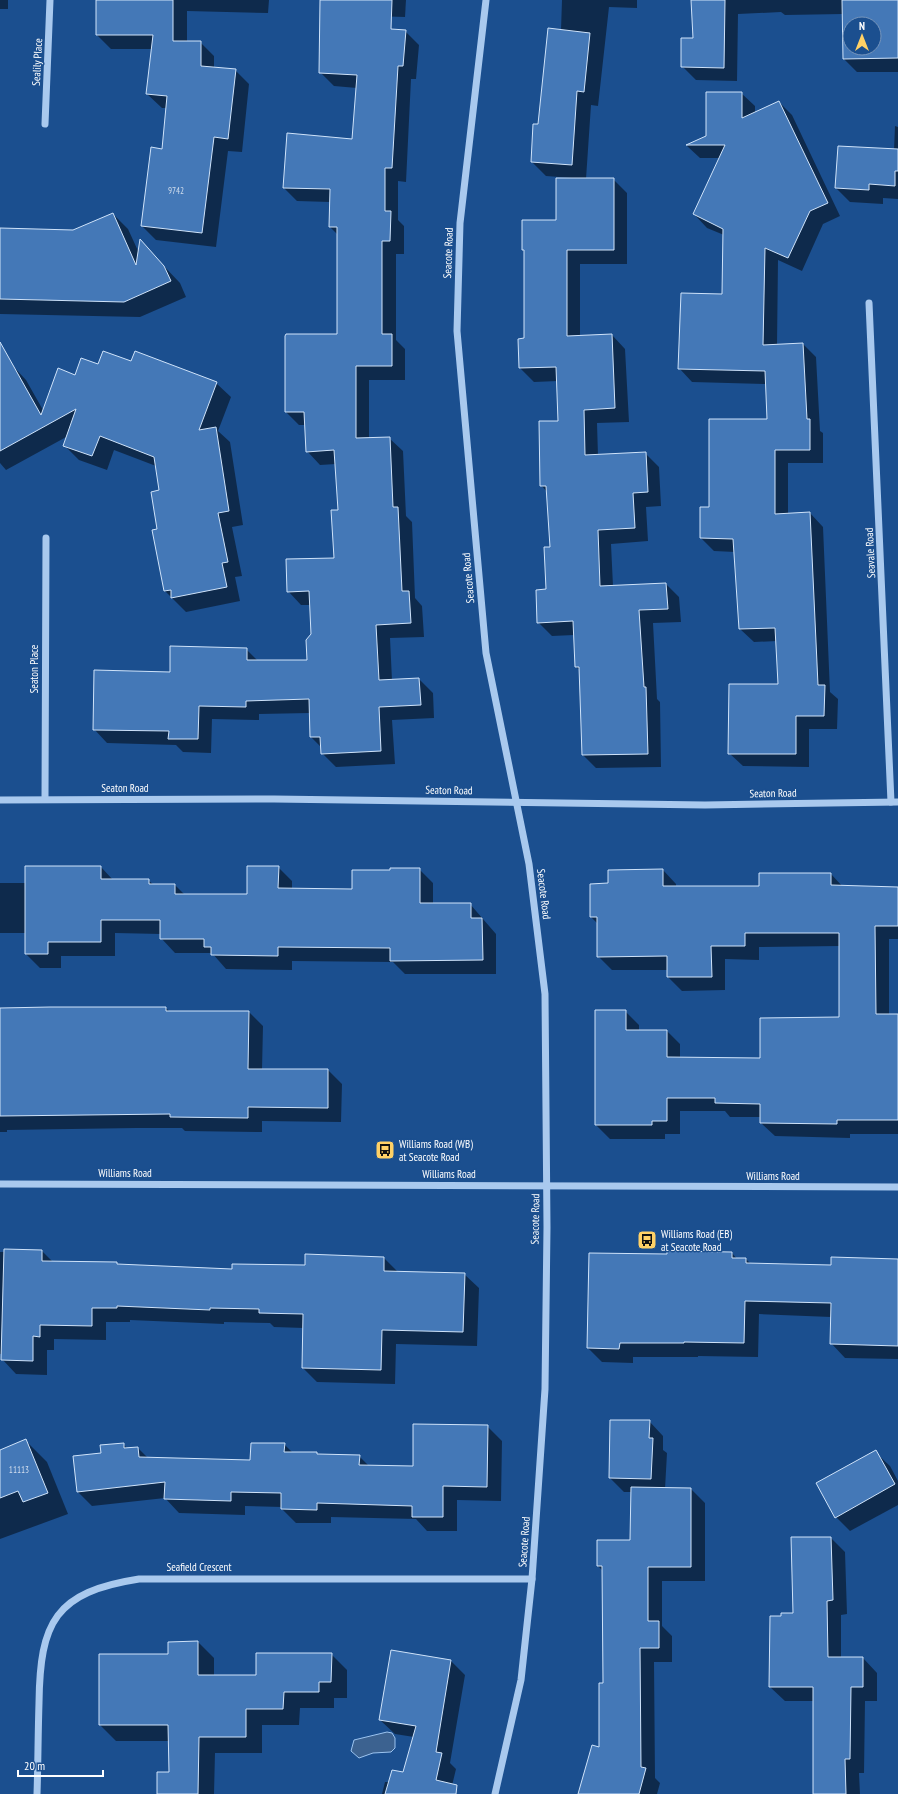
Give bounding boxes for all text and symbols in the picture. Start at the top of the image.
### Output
north arrow [842,16,882,56]
text: N [859,19,865,33]
street label: Sealily Place [29,37,45,86]
house number: 9742 [168,185,184,196]
street label: Seacote Road [440,227,456,279]
street label: Seavale Road [862,527,878,579]
street label: Seacote Road [459,552,477,604]
street label: Seaton Place [27,644,41,693]
street label: Seaton Road [101,781,149,795]
street label: Seaton Road [425,783,473,797]
street label: Seaton Road [749,786,797,800]
street label: Seacote Road [534,868,554,920]
place label: Williams Road (WB) at Seacote Road [399,1137,473,1164]
bus stop icon: Williams Road (WB) at Seacote Road [374,1139,396,1161]
street label: Williams Road [98,1166,152,1180]
street label: Williams Road [422,1167,476,1181]
street label: Williams Road [746,1169,800,1183]
street label: Seacote Road [528,1193,542,1244]
place label: Williams Road (EB) at Seacote Road [661,1227,732,1254]
bus stop icon: Williams Road (EB) at Seacote Road [636,1229,658,1251]
house number: 11113 [9,1464,29,1475]
street label: Seacote Road [515,1516,533,1568]
street label: Seafield Crescent [167,1560,231,1574]
scale bar [18,1752,103,1778]
text: 20 m [24,1758,45,1773]

